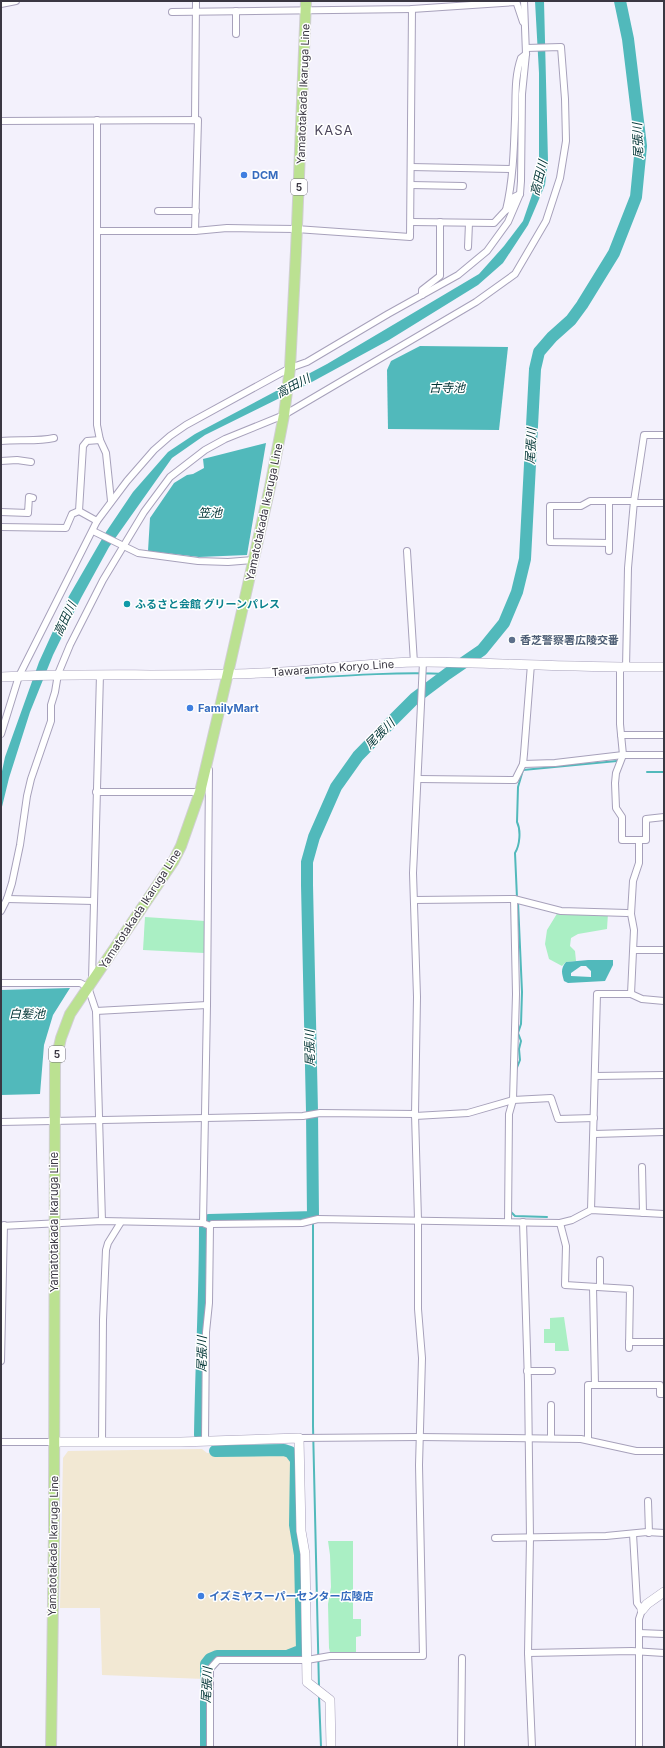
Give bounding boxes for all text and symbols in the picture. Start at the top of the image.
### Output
street label: Yamatotakada Ikaruga Line [294,24,312,164]
water label: 尾張川 [629,121,646,159]
district label: KASA [314,122,354,138]
water label: 高田川 [527,157,551,197]
place label: DCM [252,168,278,182]
marker: DCM [239,170,249,180]
road number: 5 [291,179,307,195]
water label: 高田川 [273,370,314,401]
water label: 古寺池 [429,380,466,395]
water label: 尾張川 [522,426,539,464]
street label: Yamatotakada Ikaruga Line [243,442,285,582]
water label: 笠池 [198,505,223,520]
water label: 高田川 [50,597,80,638]
place label: ふるさと会館 グリーンパレス [135,597,280,611]
marker: ふるさと会館 グリーンパレス [122,599,132,609]
place label: 香芝警察署広陵交番 [520,633,619,647]
marker: 香芝警察署広陵交番 [507,635,517,645]
street label: Tawaramoto Koryo Line [271,657,395,679]
place label: FamilyMart [198,701,259,715]
marker: FamilyMart [185,703,195,713]
water label: 尾張川 [362,714,399,752]
street label: Yamatotakada Ikaruga Line [96,846,184,972]
water label: 白髪池 [9,1006,46,1021]
water label: 尾張川 [302,1028,317,1066]
road number: 5 [49,1046,65,1062]
street label: Yamatotakada Ikaruga Line [47,1152,61,1292]
water label: 尾張川 [194,1334,209,1372]
street label: Yamatotakada Ikaruga Line [45,1476,61,1616]
place label: イズミヤスーパーセンター広陵店 [209,1589,374,1603]
marker: イズミヤスーパーセンター広陵店 [196,1591,206,1601]
water label: 尾張川 [198,1665,215,1703]

